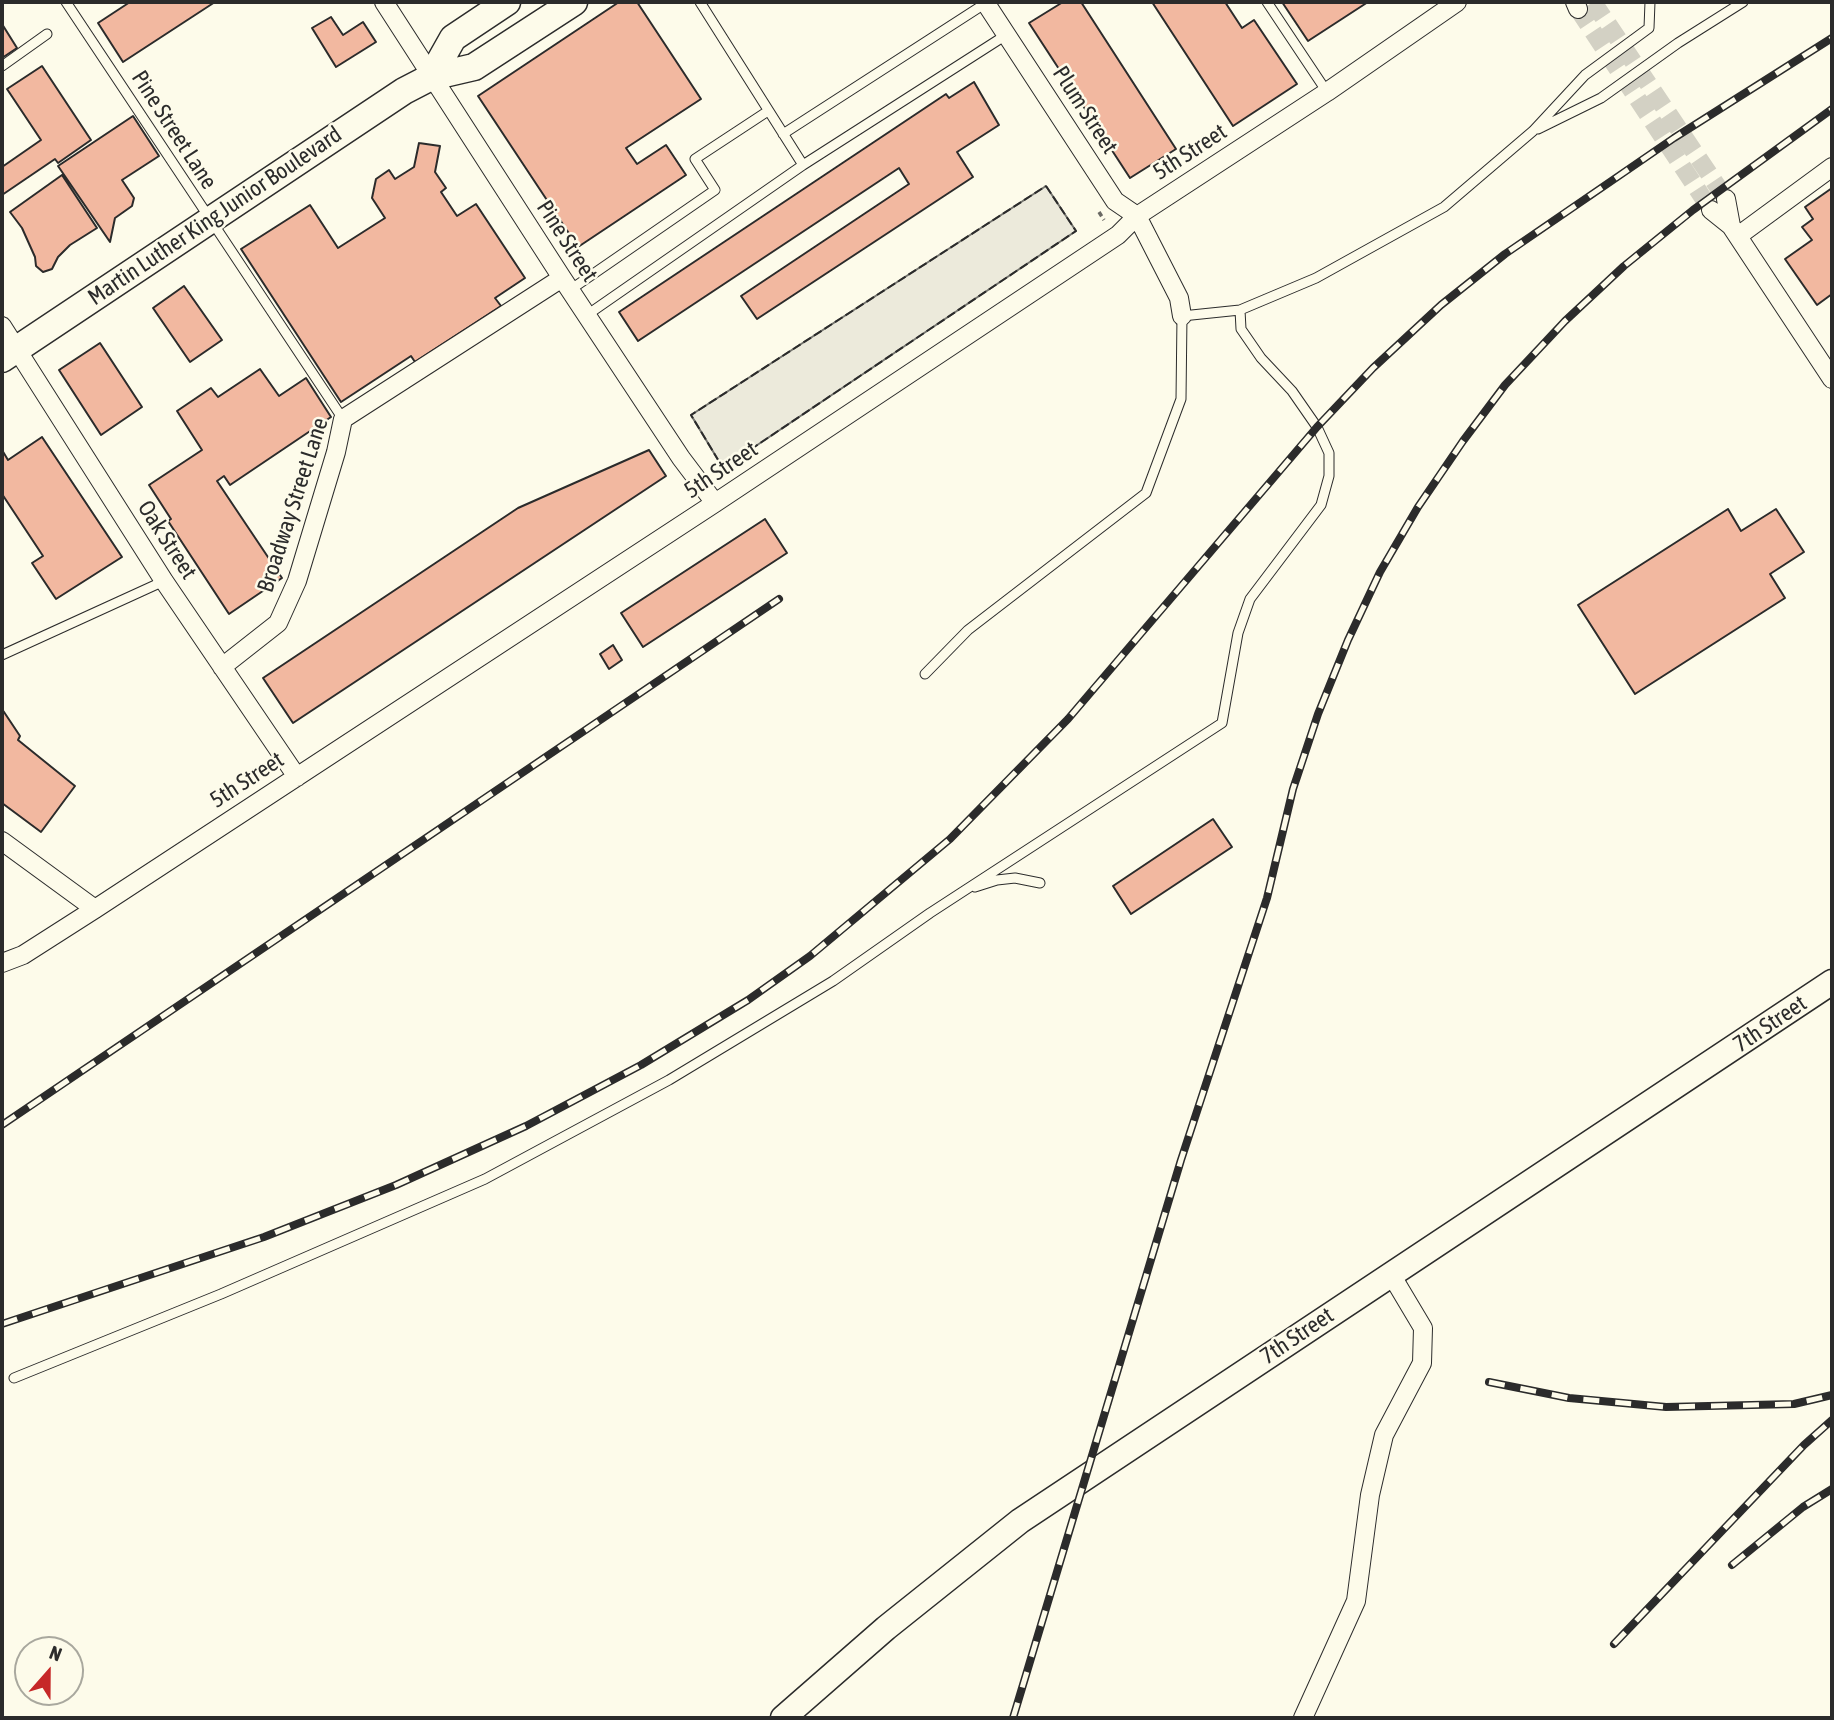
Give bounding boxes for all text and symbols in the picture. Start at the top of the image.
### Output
street label: Plum Street [1047,61,1123,159]
street label: Pine Street Lane [125,66,223,194]
street label: 5th Street [1148,118,1232,186]
street label: Martin Luther King Junior Boulevard [83,121,347,311]
street label: Pine Street [531,195,603,287]
street label: Broadway Street Lane [252,414,334,596]
street label: 5th Street [679,436,763,504]
street label: Oak Street [132,496,202,584]
street label: 5th Street [205,746,289,814]
street label: 7th Street [1728,990,1812,1058]
street label: 7th Street [1255,1302,1339,1370]
north arrow [14,1636,84,1706]
text: N [47,1641,65,1666]

